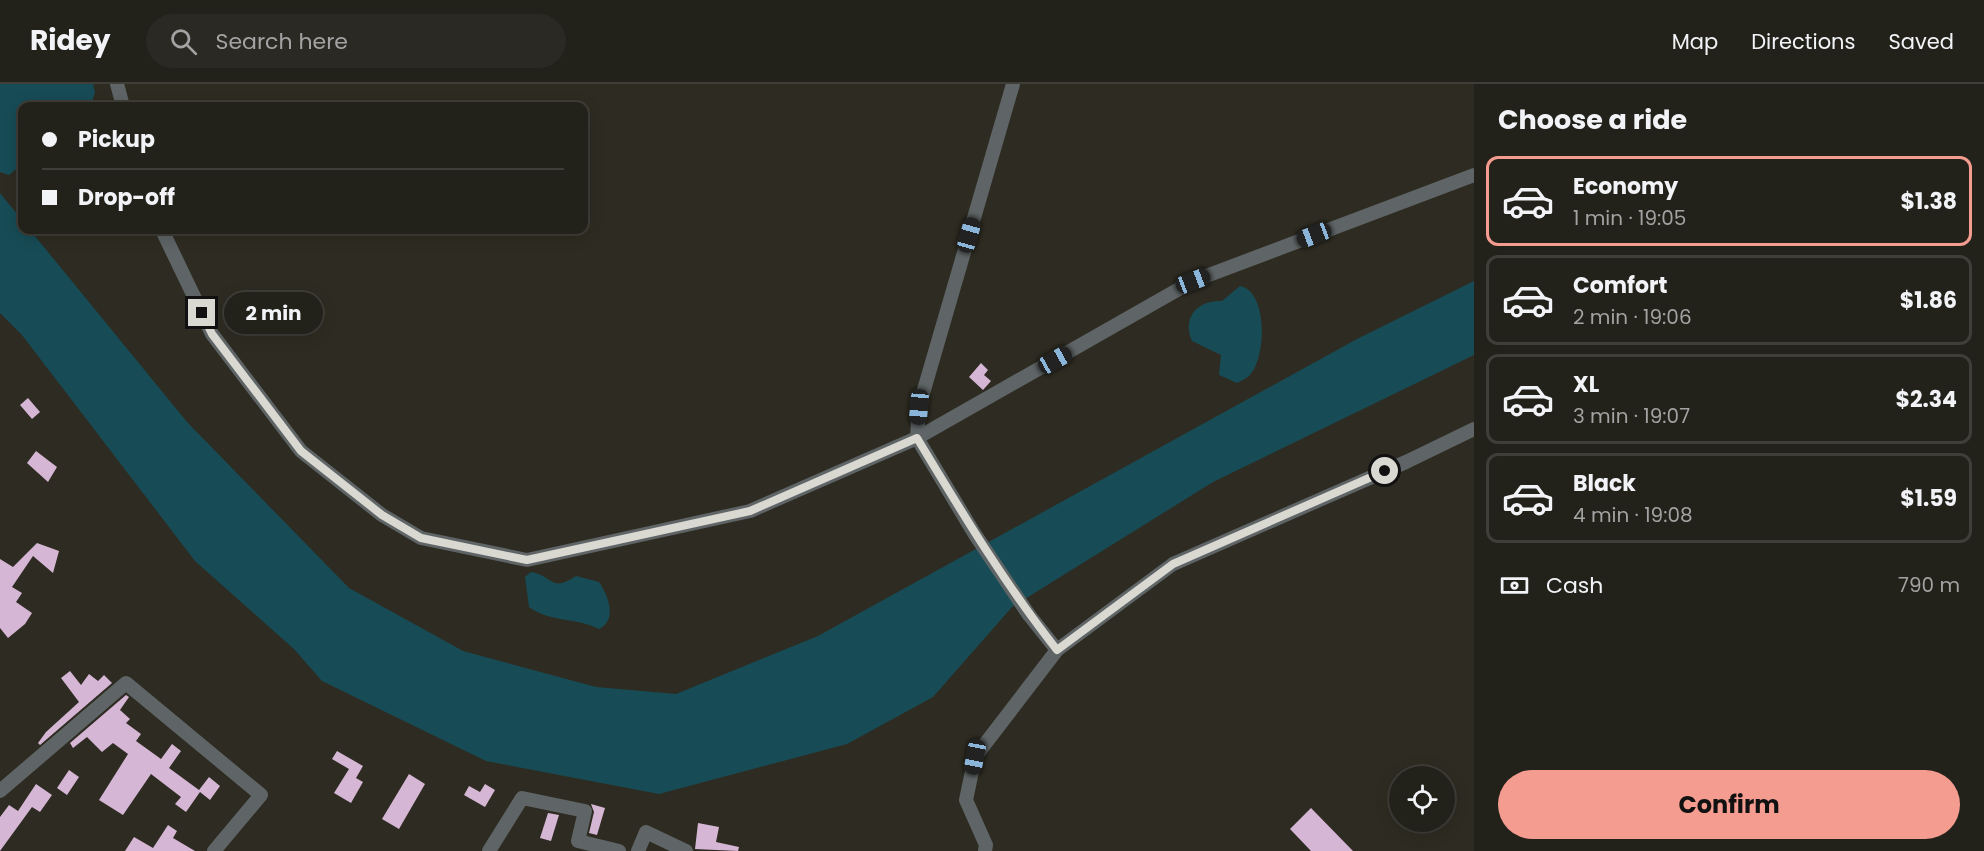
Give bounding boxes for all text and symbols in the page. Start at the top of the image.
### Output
search box [146,14,566,68]
text: Ridey [30,21,110,60]
icon: search [167,25,200,58]
text: Search here [215,26,348,57]
text: Map [1672,27,1718,56]
text: Directions [1751,27,1855,56]
text: Saved [1888,27,1954,56]
text: Choose a ride [1498,101,1687,138]
text: Pickup [78,124,155,155]
text: Economy [1573,171,1678,202]
icon: car [1501,174,1555,228]
text: Drop-off [78,182,175,213]
text: $1.38 [1900,186,1957,217]
text: 1 min · 19:05 [1573,204,1686,232]
car [955,215,983,255]
car [1294,220,1334,250]
car [1173,266,1213,296]
text: Comfort [1573,270,1667,301]
icon: car [1501,273,1555,327]
text: $1.86 [1900,285,1957,316]
callout: 2 min [223,292,322,334]
route end [188,299,215,326]
text: 2 min [245,299,302,327]
text: 2 min · 19:06 [1573,303,1692,331]
car [1035,343,1075,377]
text: XL [1573,369,1599,400]
icon: car [1501,372,1555,426]
text: $2.34 [1896,384,1957,415]
car [908,388,930,426]
text: 3 min · 19:07 [1573,402,1690,430]
route start [1371,457,1398,484]
text: Black [1573,468,1636,499]
icon: car [1501,471,1555,525]
text: $1.59 [1900,483,1957,514]
text: 4 min · 19:08 [1573,501,1693,529]
icon: cash [1498,569,1531,602]
text: Cash [1546,570,1603,601]
text: 790 m [1898,571,1960,599]
car [963,738,987,776]
map controls [1389,766,1455,832]
button: locate [1389,766,1455,832]
button: Confirm [1498,770,1960,839]

